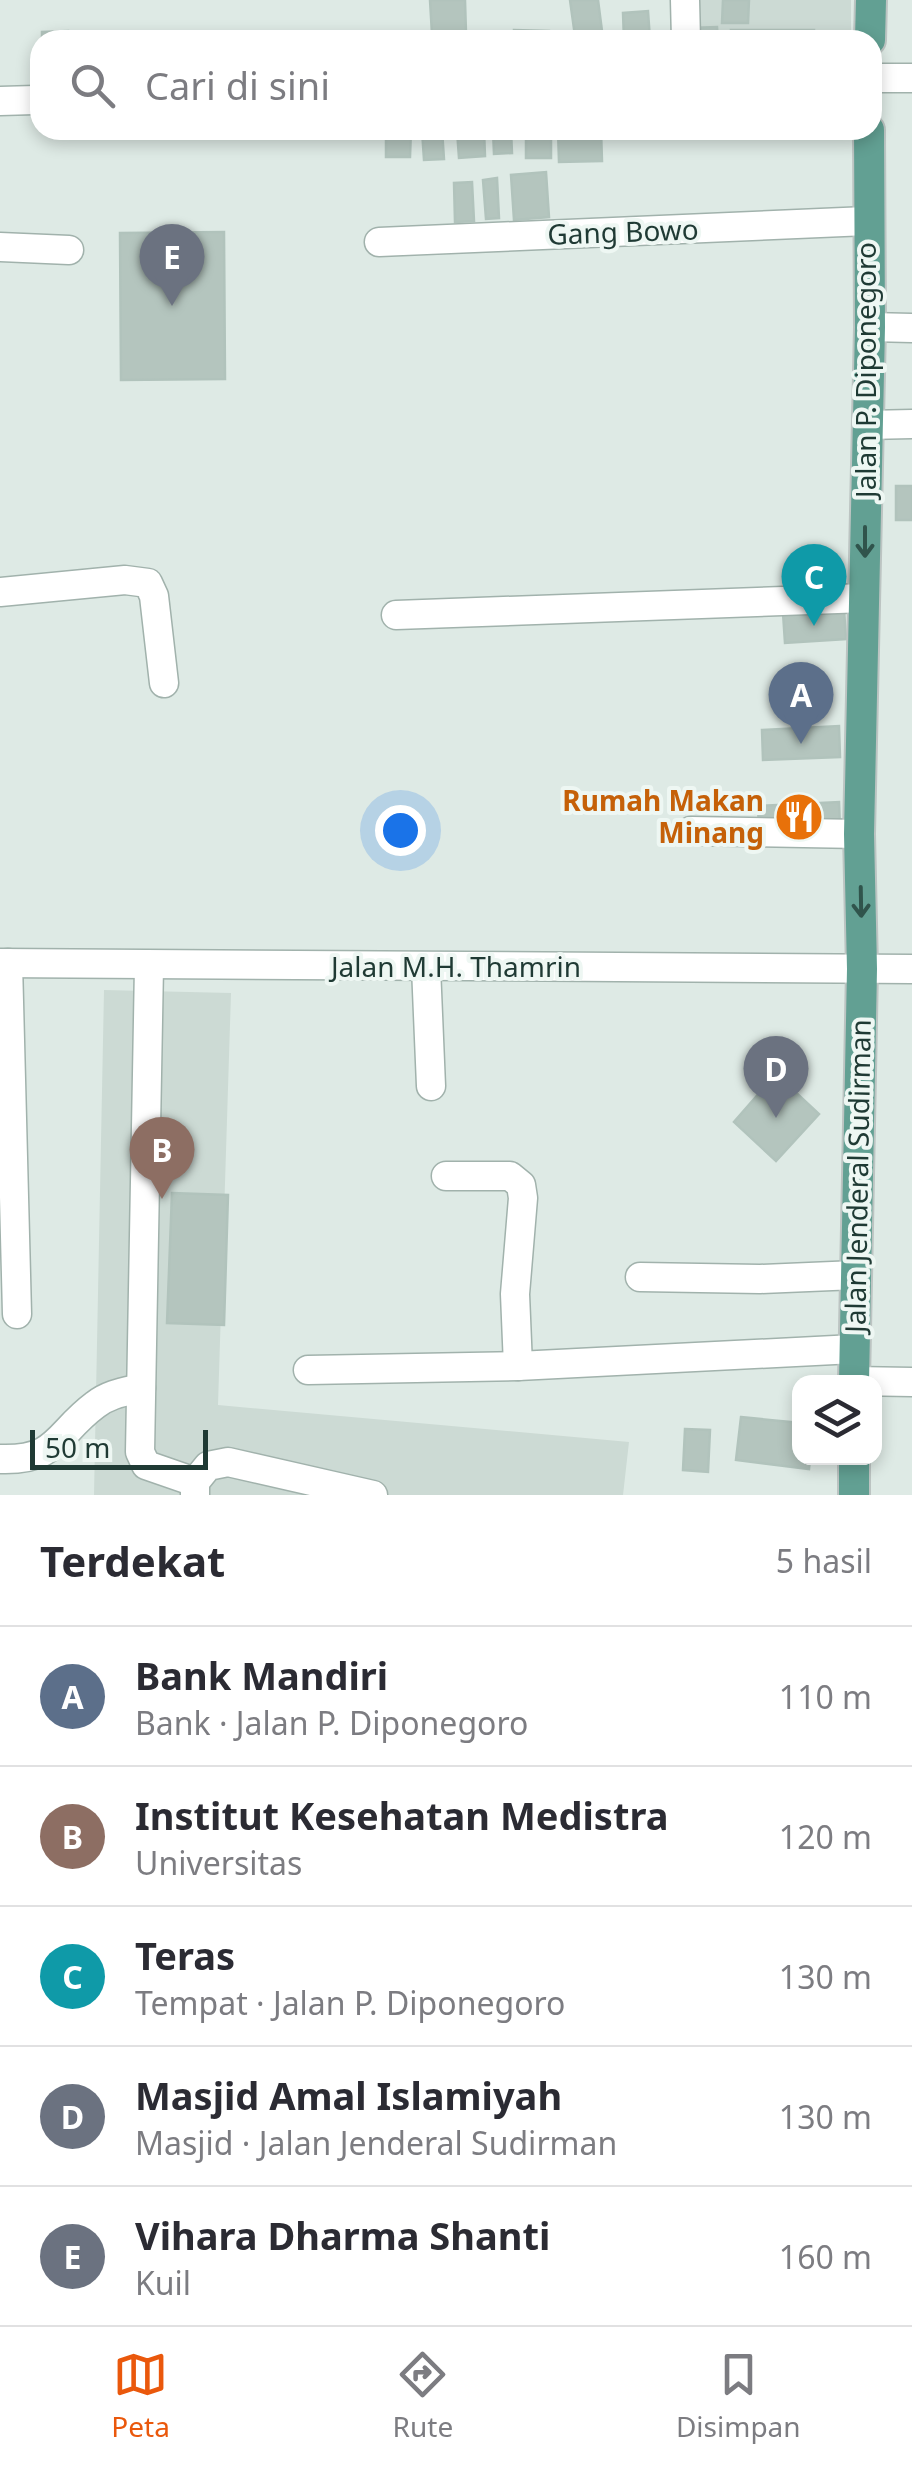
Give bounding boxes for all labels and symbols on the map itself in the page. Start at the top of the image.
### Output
street label: Gang Bowo [547,209,699,253]
pin: E [140,224,204,306]
street label: Jalan P. Diponegoro [846,242,884,501]
one-way arrow [856,526,874,558]
pin: C [782,544,846,626]
pin: A [768,662,834,744]
place label: Rumah Makan Minang [562,781,764,851]
restaurant icon: Rumah Makan Minang [773,791,825,843]
your location [375,805,426,856]
one-way arrow [851,886,870,918]
street label: Jalan M.H. Thamrin [328,947,581,985]
street label: Jalan Jenderal Sudirman [835,1019,879,1336]
pin: D [744,1036,808,1118]
pin: B [130,1116,194,1199]
scale bar [30,1425,208,1470]

